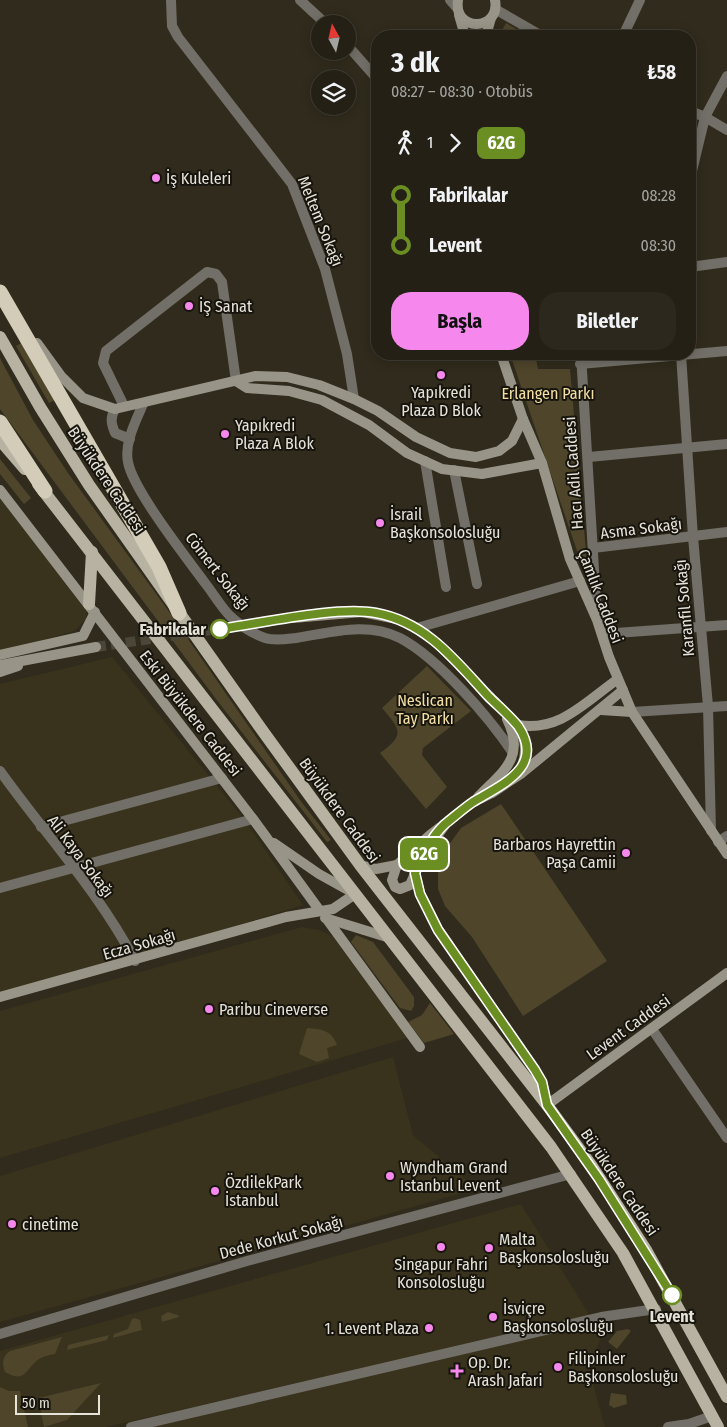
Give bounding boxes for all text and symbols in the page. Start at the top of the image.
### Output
north arrow [311,15,356,60]
map controls [311,15,356,115]
text: 3 dk [391,46,440,79]
text: ₺58 [647,61,676,84]
button: layers [311,70,356,115]
text: 08:27 – 08:30 · Otobüs [391,82,533,101]
icon: walk [391,129,419,157]
icon: forward [441,129,469,157]
text: 62G [487,132,515,154]
text: 1 [427,133,433,152]
place label: İş Kuleleri [166,169,231,188]
marker: İş Kuleleri [150,172,162,184]
street label: Meltem Sokağı [294,173,347,269]
text: Fabrikalar [429,184,508,207]
text: 08:28 [641,186,676,205]
text: Levent [429,234,482,257]
text: 08:30 [641,236,676,255]
button: Başla [391,292,529,350]
button: Biletler [539,292,676,350]
place label: İŞ Sanat [199,297,253,316]
marker: İŞ Sanat [183,300,195,312]
marker: Yapıkredi Plaza D Blok [435,369,447,381]
place label: Yapıkredi Plaza D Blok [401,383,481,420]
park label: Erlangen Parkı [501,384,595,403]
place label: Yapıkredi Plaza A Blok [235,416,314,453]
street label: Hacı Adil Caddesi [560,416,587,530]
street label: Büyükdere Caddesi [64,423,149,537]
marker: Yapıkredi Plaza A Blok [219,428,231,440]
place label: İsrail Başkonsolosluğu [390,505,500,542]
street label: Asma Sokağı [599,514,683,543]
marker: İsrail Başkonsolosluğu [374,517,386,529]
street label: Cömert Sokağı [181,528,254,614]
street label: Çamlık Caddesi [573,546,627,646]
street label: Karanfil Sokağı [671,559,698,657]
marker: Fabrikalar [210,619,230,639]
place label: Fabrikalar [139,620,206,639]
street label: Eski Büyükdere Caddesi [136,647,246,780]
park label: Neslican Tay Parkı [396,691,454,728]
street label: Büyükdere Caddesi [295,754,384,866]
street label: Ali Kaya Sokağı [44,812,118,901]
place label: Barbaros Hayrettin Paşa Camii [493,835,616,872]
line badge: 62G [395,838,453,870]
text: 62G [410,843,438,865]
marker: Barbaros Hayrettin Paşa Camii [620,847,632,859]
street label: Ecza Sokağı [101,925,178,964]
street label: Levent Caddesi [583,991,674,1064]
place label: Paribu Cineverse [219,1000,328,1019]
marker: Paribu Cineverse [203,1003,215,1015]
street label: Büyükdere Caddesi [577,1125,662,1239]
place label: Wyndham Grand Istanbul Levent [400,1158,508,1195]
marker: Wyndham Grand Istanbul Levent [384,1170,396,1182]
place label: ÖzdilekPark İstanbul [225,1173,302,1210]
marker: ÖzdilekPark İstanbul [209,1185,221,1197]
street label: Dede Korkut Sokağı [217,1212,345,1263]
place label: cinetime [22,1215,79,1234]
marker: cinetime [6,1218,18,1230]
place label: Malta Başkonsolosluğu [499,1230,609,1267]
marker: Singapur Fahri Konsolosluğu [435,1241,447,1253]
marker: Malta Başkonsolosluğu [483,1242,495,1254]
place label: Singapur Fahri Konsolosluğu [394,1255,488,1292]
marker: Levent [662,1285,682,1305]
place label: İsviçre Başkonsolosluğu [503,1299,613,1336]
place label: Levent [650,1307,695,1326]
marker: İsviçre Başkonsolosluğu [487,1311,499,1323]
place label: 1. Levent Plaza [324,1319,419,1338]
marker: 1. Levent Plaza [423,1322,435,1334]
place label: Filipinler Başkonsolosluğu [568,1349,678,1386]
place label: Op. Dr. Arash Jafari [468,1353,542,1390]
marker: Filipinler Başkonsolosluğu [552,1361,564,1373]
marker: Op. Dr. Arash Jafari [450,1364,464,1378]
scale bar [15,1392,100,1415]
text: 50 m [22,1395,50,1412]

